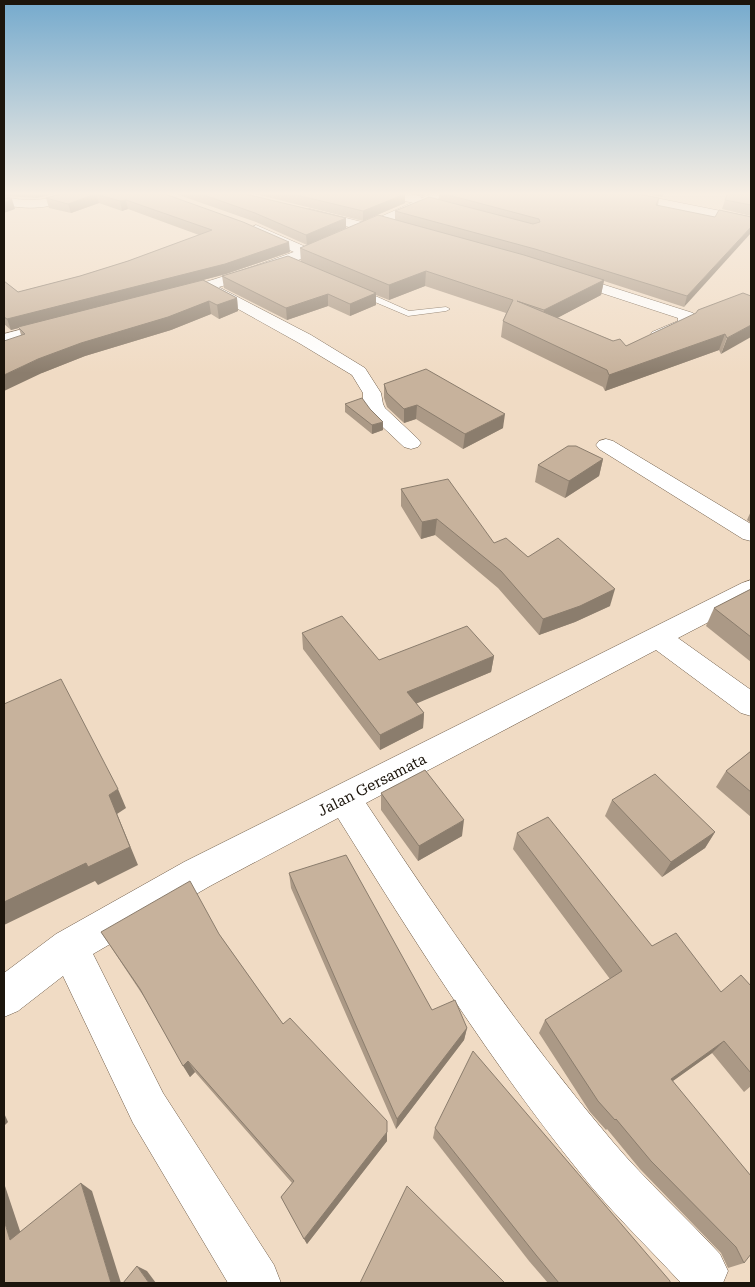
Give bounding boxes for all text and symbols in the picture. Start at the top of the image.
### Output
street label: Jalan Gersamata [315,750,429,820]

